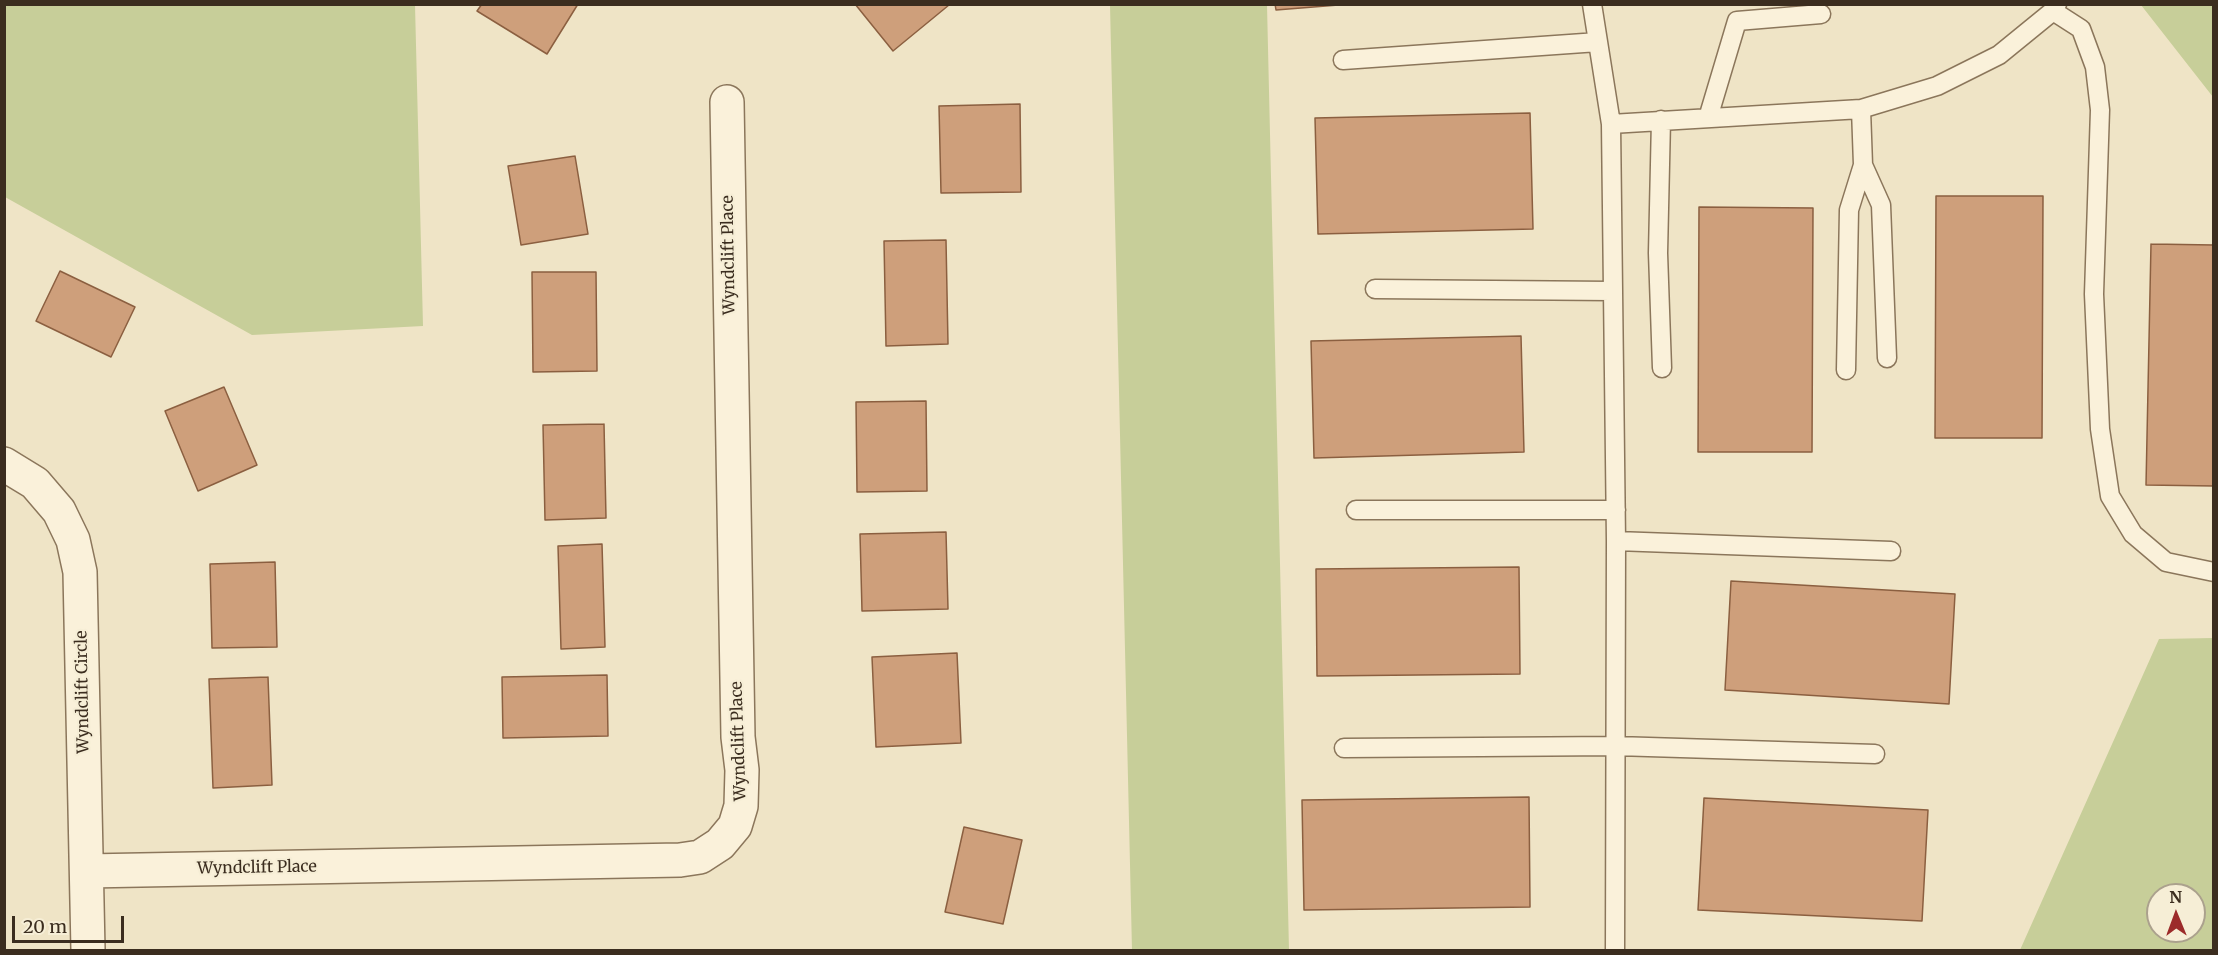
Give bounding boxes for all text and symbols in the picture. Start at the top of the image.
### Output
street label: Wyndclift Place [718,195,740,315]
street label: Wyndclift Circle [72,630,94,754]
street label: Wyndclift Place [727,681,751,801]
street label: Wyndclift Place [197,857,317,879]
north arrow [2146,883,2206,943]
text: N [2169,887,2182,907]
scale bar [15,904,128,942]
text: 20 m [23,915,67,938]

